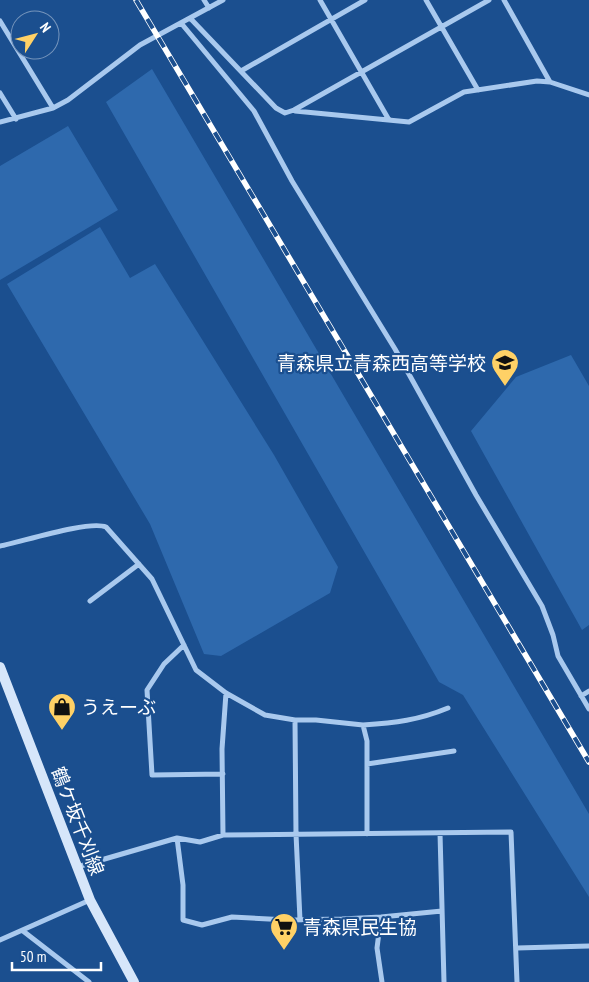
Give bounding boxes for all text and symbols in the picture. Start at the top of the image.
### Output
north arrow [10,10,60,60]
text: N [36,19,55,36]
school or university icon: 青森県立青森西高等学校 [490,348,520,387]
place label: 青森県立青森西高等学校 [277,351,486,375]
shop icon: うえーぶ [47,692,77,731]
place label: うえーぶ [81,695,156,719]
street label: 鶴ケ坂千刈線 [46,763,110,879]
supermarket icon: 青森県民生協 [269,912,299,951]
place label: 青森県民生協 [303,915,417,939]
scale bar [12,940,101,972]
text: 50 m [20,947,46,966]

